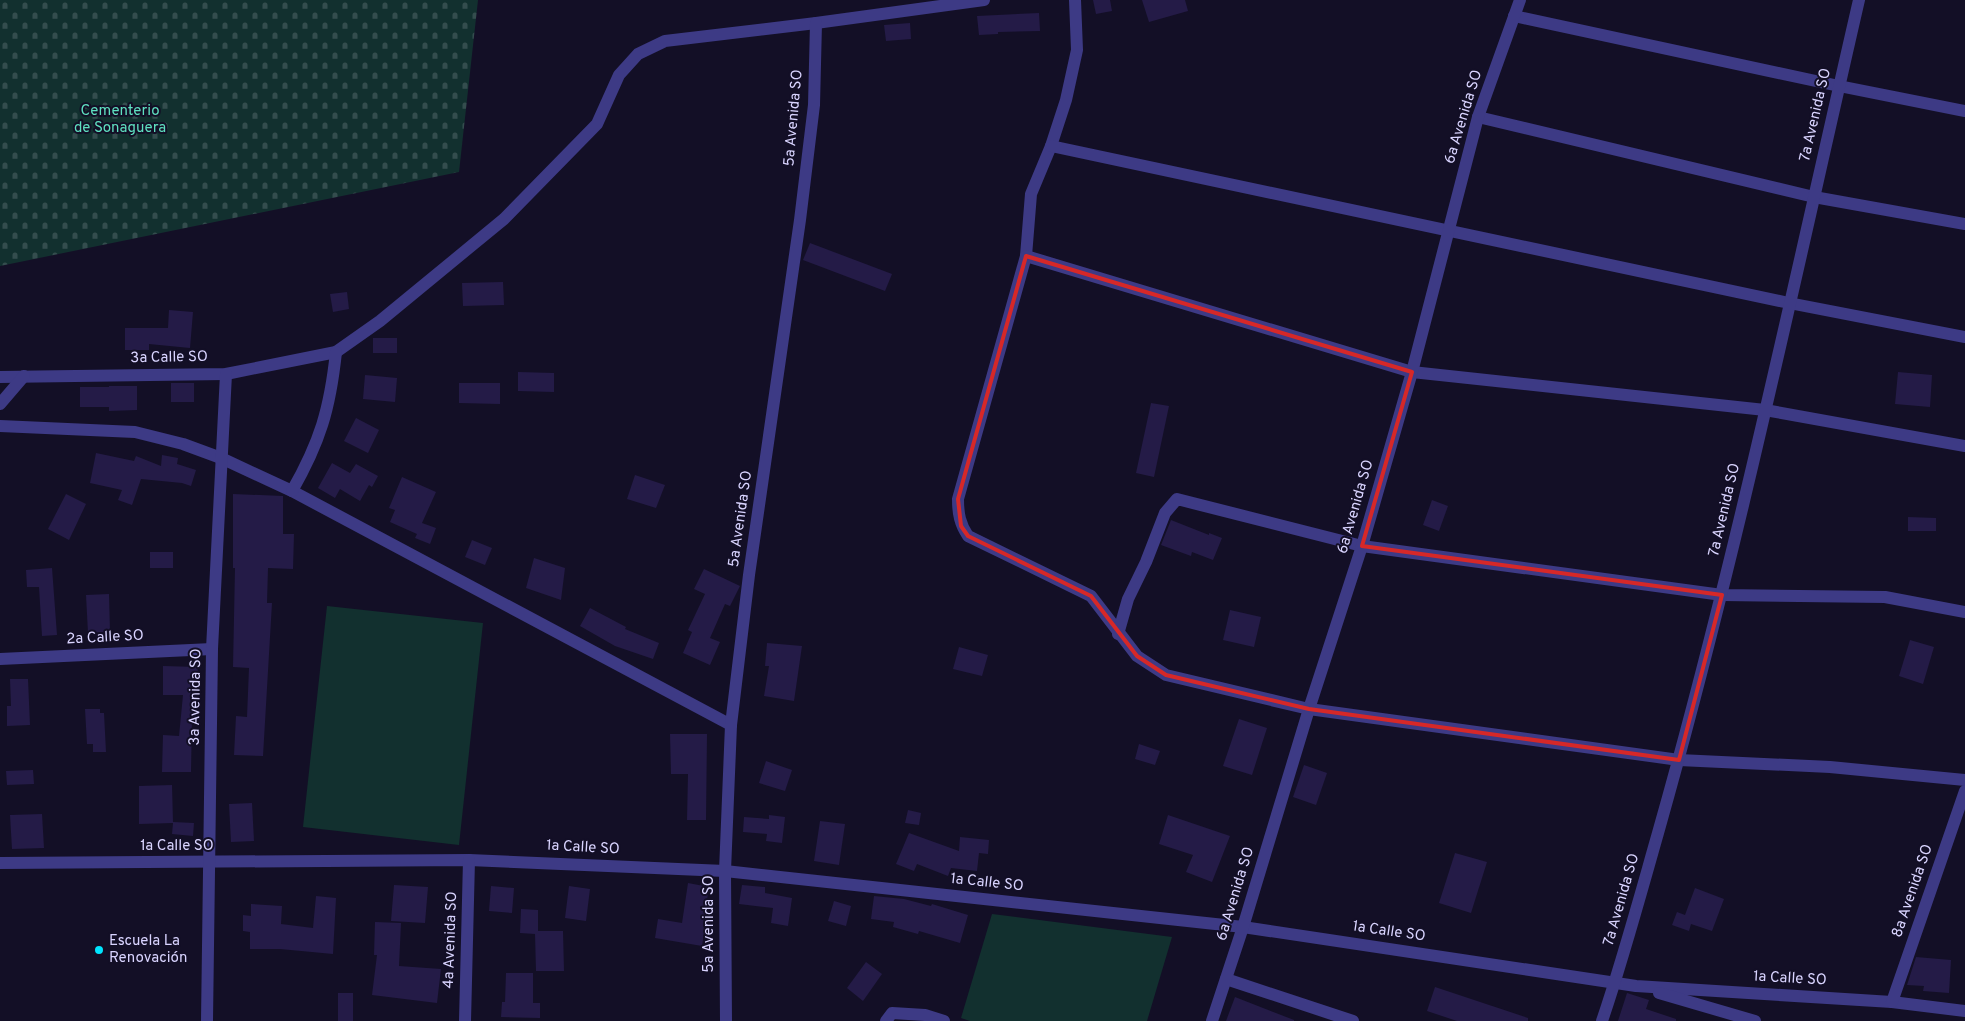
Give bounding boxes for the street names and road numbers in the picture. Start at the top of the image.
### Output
street label: 7a Avenida SO [1796,66,1836,164]
street label: 6a Avenida SO [1441,68,1487,166]
street label: 5a Avenida SO [780,69,808,167]
street label: 3a Calle SO [130,348,208,368]
street label: 6a Avenida SO [1333,458,1379,556]
street label: 7a Avenida SO [1705,461,1745,559]
street label: 5a Avenida SO [725,469,757,569]
street label: 2a Calle SO [66,626,144,650]
street label: 3a Avenida SO [186,648,206,746]
street label: 1a Calle SO [140,837,214,856]
street label: 1a Calle SO [546,837,620,859]
street label: 8a Avenida SO [1888,842,1938,940]
street label: 6a Avenida SO [1213,845,1259,943]
street label: 7a Avenida SO [1600,851,1644,949]
street label: 1a Calle SO [949,870,1025,896]
street label: 5a Avenida SO [700,875,719,973]
street label: 4a Avenida SO [440,891,462,989]
street label: 1a Calle SO [1351,917,1427,947]
street label: 1a Calle SO [1753,968,1827,990]

